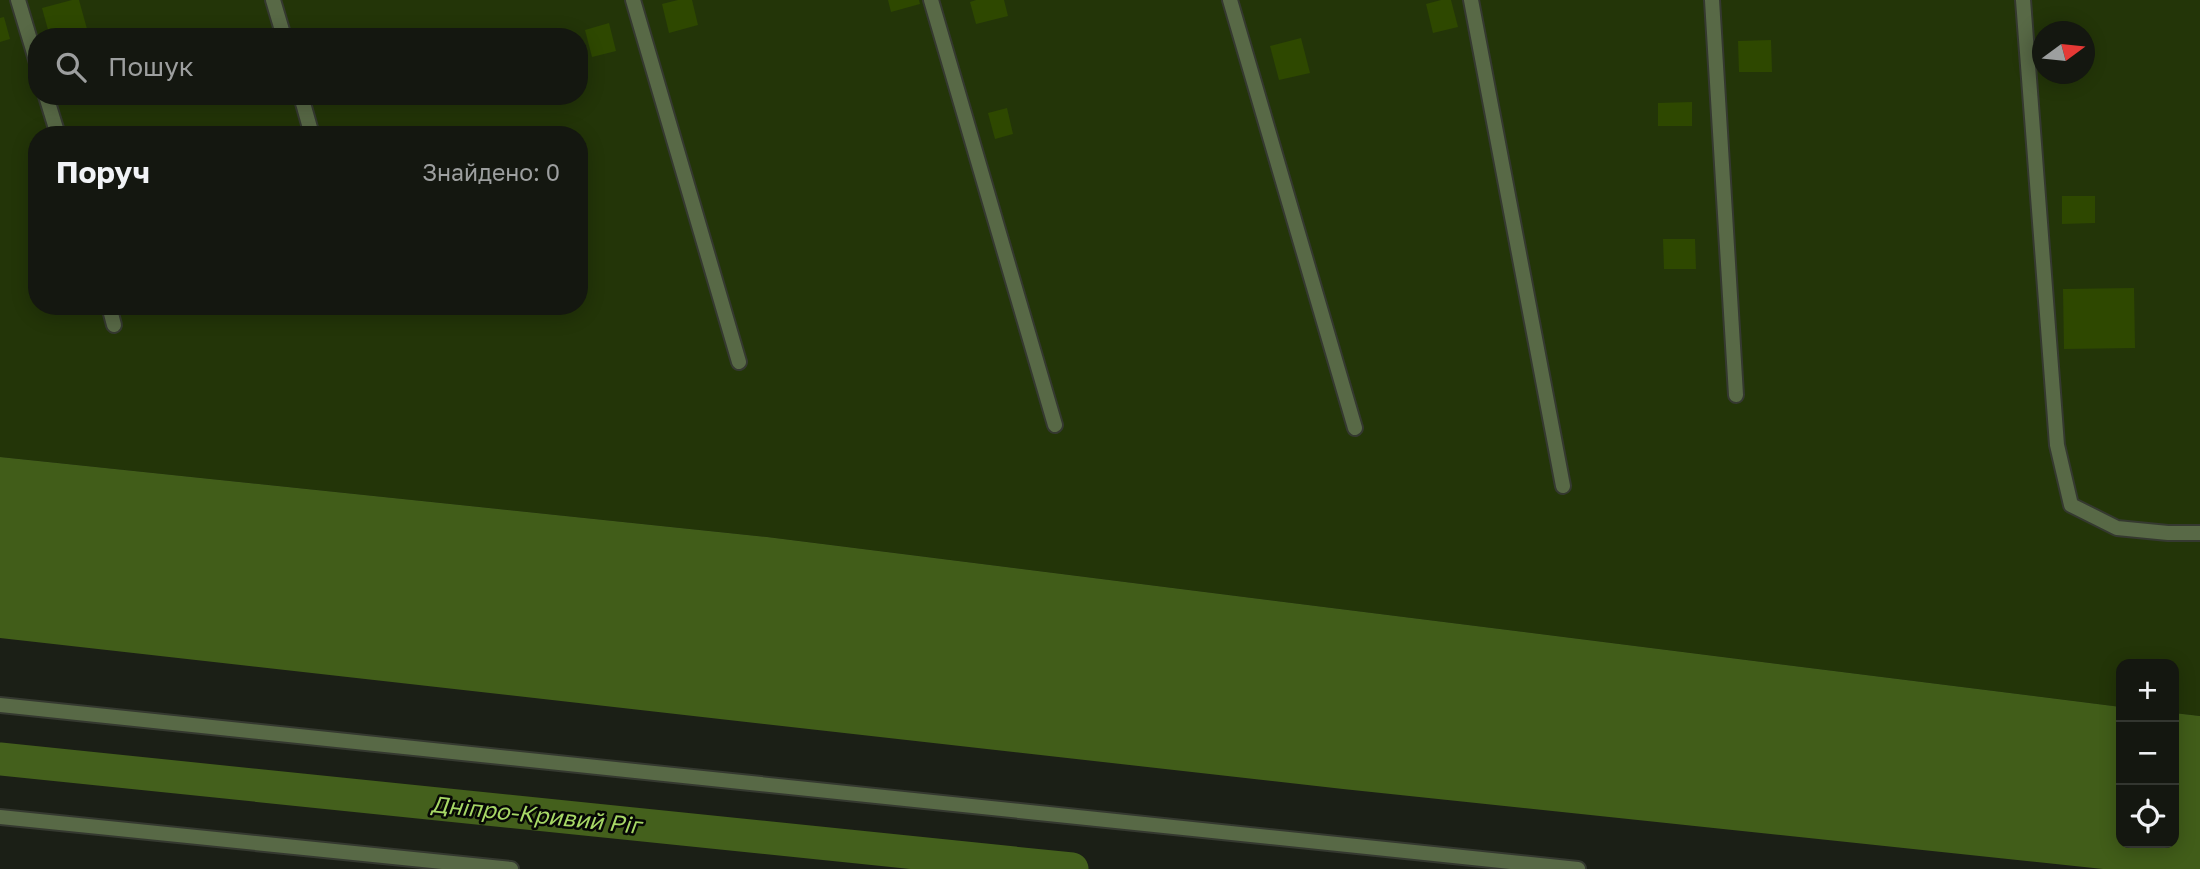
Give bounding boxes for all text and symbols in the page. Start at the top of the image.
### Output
north arrow [2032,21,2095,84]
search box [28,28,588,105]
icon: search [52,48,90,86]
text: Пошук [108,51,194,82]
text: Поруч [56,154,150,190]
text: Знайдено: 0 [422,158,560,186]
map controls [2116,659,2179,848]
button: + [2116,659,2179,722]
button: − [2116,722,2179,785]
button: locate [2116,785,2179,848]
water label: Дніпро-Кривий Ріг [429,789,645,839]

